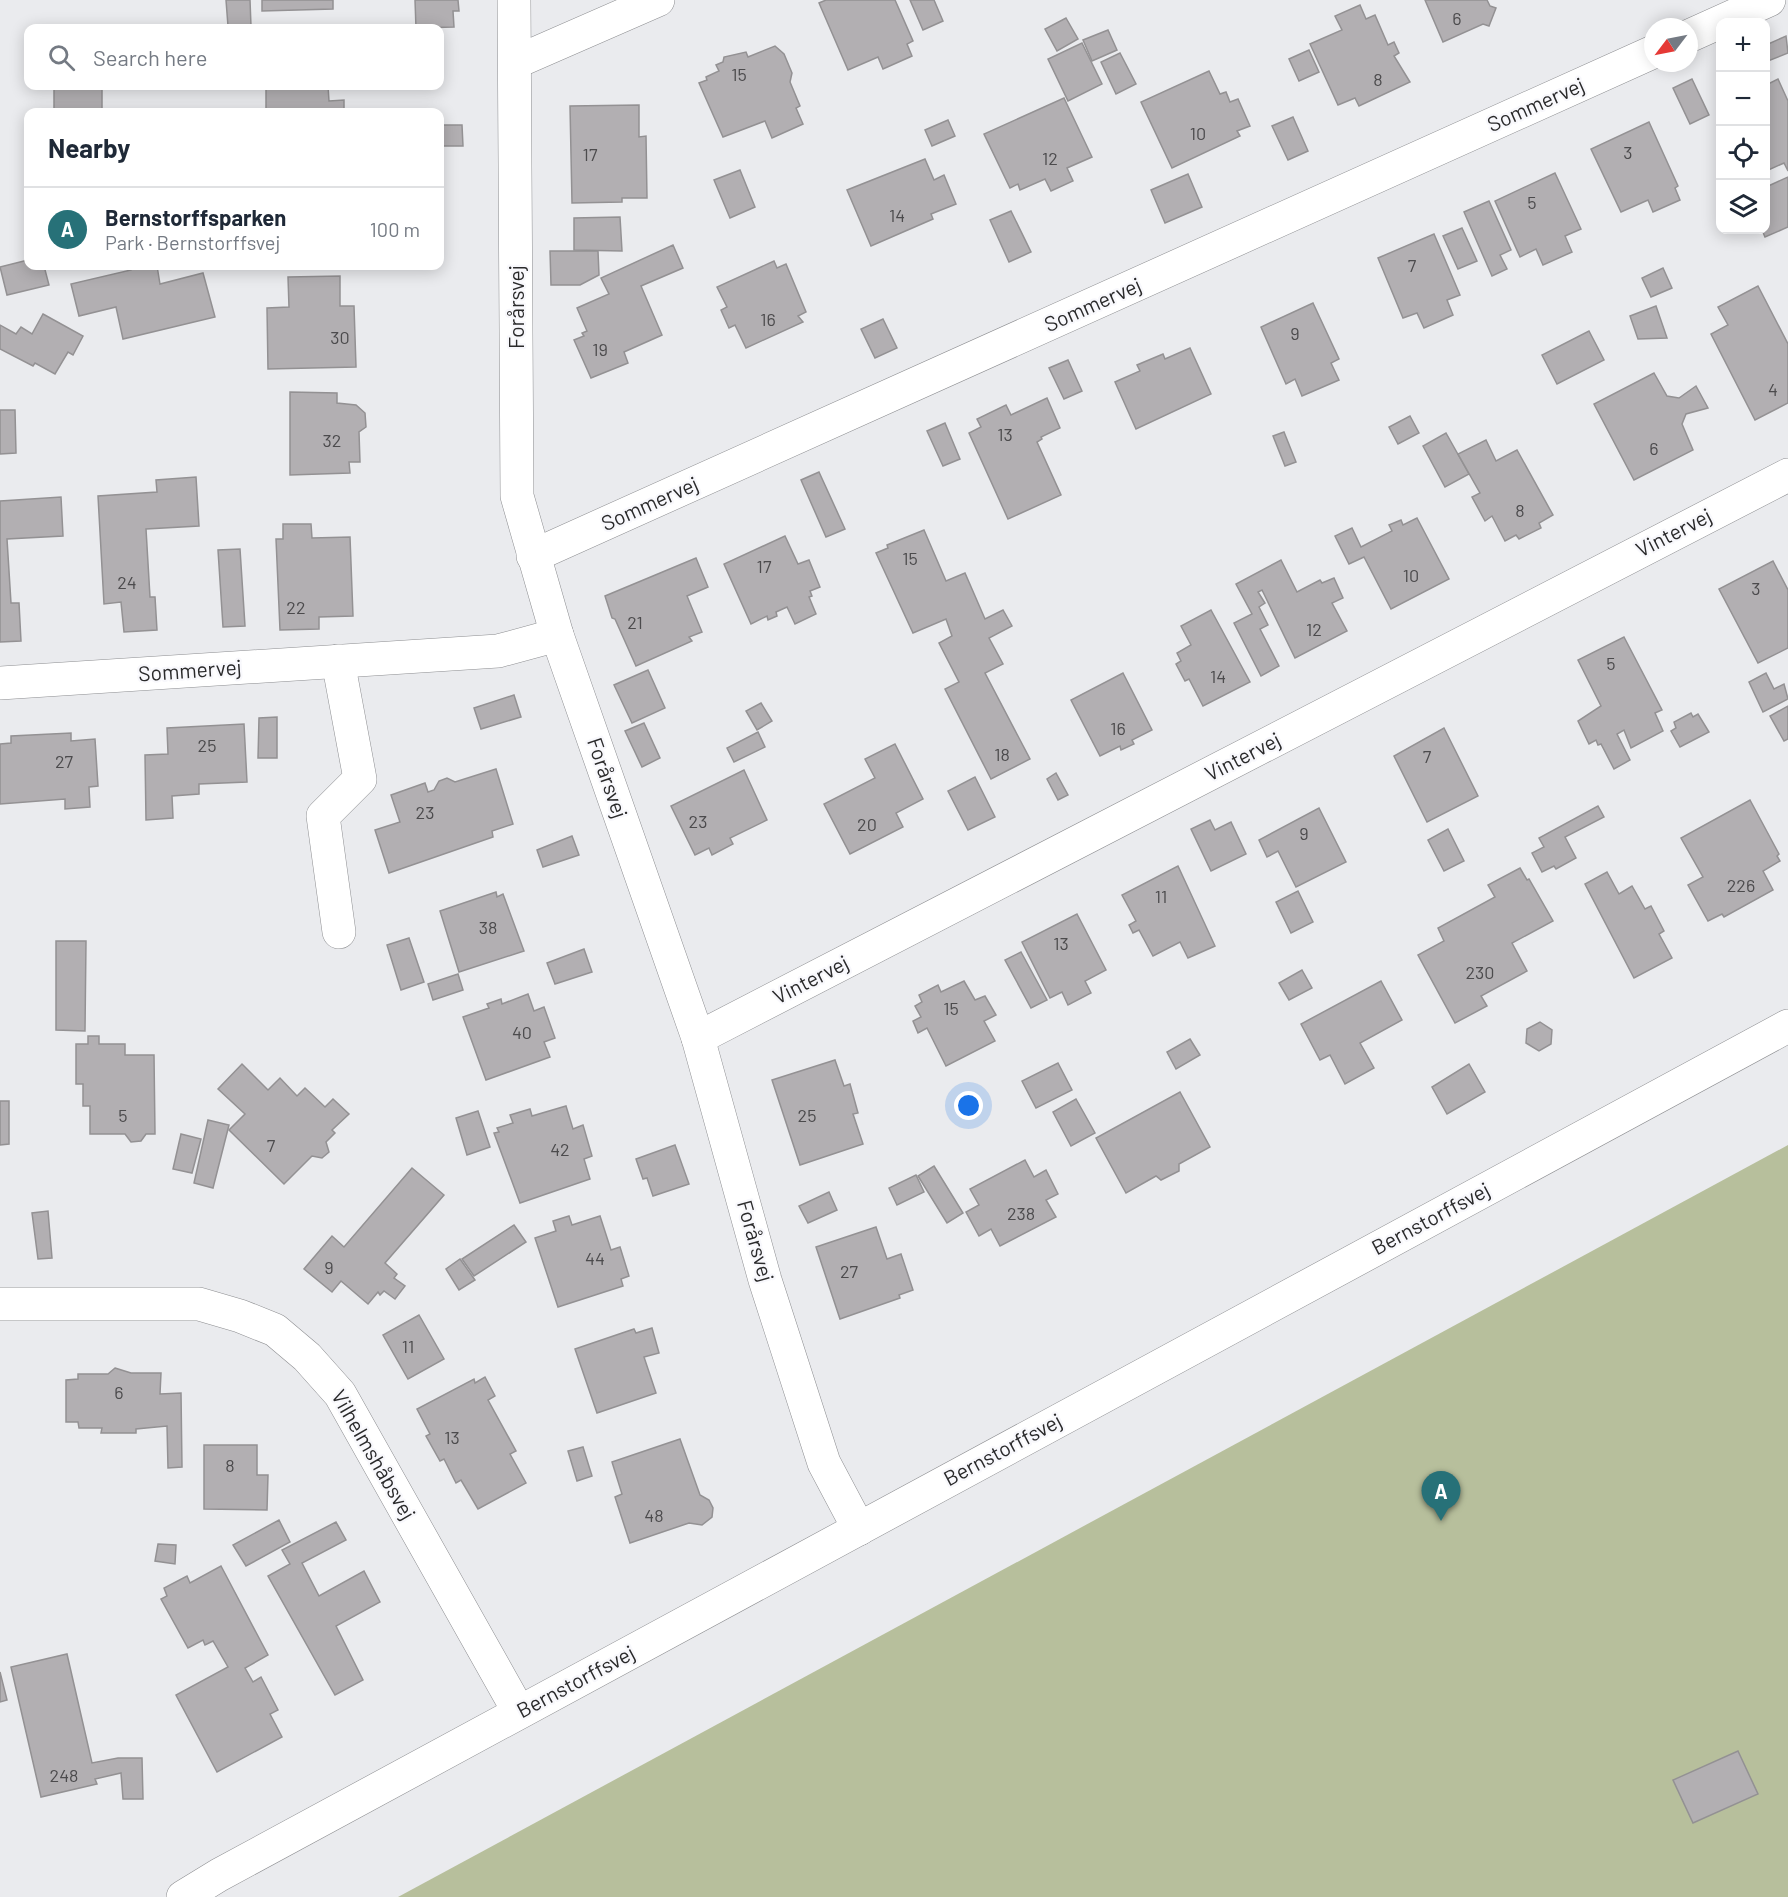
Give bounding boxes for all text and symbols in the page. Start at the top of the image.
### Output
house number: 6 [1452,7,1462,29]
north arrow [1644,18,1698,72]
map controls [1716,18,1770,234]
button: + [1716,18,1770,72]
search box [24,24,444,90]
icon: search [45,41,78,74]
text: Search here [93,44,207,70]
house number: 15 [731,63,747,85]
house number: 8 [1373,68,1383,90]
street label: Sommervej [1483,71,1588,136]
button: − [1716,72,1770,126]
house number: 10 [1190,122,1206,144]
button: locate [1716,126,1770,180]
text: Nearby [48,132,130,163]
house number: 3 [1623,141,1633,163]
house number: 17 [583,143,598,165]
house number: 12 [1042,147,1058,169]
button: layers [1716,180,1770,234]
house number: 5 [1527,191,1537,213]
text: Bernstorffsparken [105,204,286,230]
house number: 14 [889,204,905,226]
text: A [61,217,74,241]
text: 100 m [370,217,420,241]
text: Park · Bernstorffsvej [105,230,280,254]
house number: 7 [1408,254,1417,276]
street label: Forårsvej [503,265,528,349]
street label: Sommervej [1040,271,1145,336]
house number: 16 [760,308,776,330]
house number: 9 [1290,322,1300,344]
house number: 30 [330,326,350,348]
house number: 19 [592,338,608,360]
house number: 4 [1768,378,1778,400]
house number: 13 [997,423,1013,445]
house number: 32 [323,429,341,451]
house number: 6 [1649,437,1659,459]
street label: Sommervej [597,470,702,535]
house number: 8 [1515,499,1525,521]
street label: Vintervej [1631,502,1715,561]
house number: 15 [902,547,918,569]
house number: 17 [757,555,772,577]
house number: 10 [1403,564,1419,586]
house number: 24 [117,571,137,593]
house number: 3 [1751,577,1761,599]
house number: 22 [286,596,306,618]
house number: 21 [627,611,643,633]
house number: 12 [1306,618,1322,640]
house number: 5 [1606,652,1616,674]
street label: Sommervej [137,653,242,686]
house number: 14 [1210,665,1226,687]
house number: 16 [1110,717,1126,739]
street label: Vintervej [1200,726,1284,785]
house number: 25 [198,734,216,756]
street label: Forårsvej [583,734,634,821]
house number: 18 [994,743,1010,765]
house number: 7 [1423,745,1432,767]
house number: 27 [55,750,74,772]
house number: 23 [416,801,434,823]
house number: 23 [689,810,707,832]
house number: 20 [857,813,877,835]
house number: 9 [1299,822,1309,844]
house number: 226 [1727,874,1755,896]
house number: 11 [1155,885,1167,907]
house number: 38 [479,916,497,938]
house number: 13 [1053,932,1069,954]
street label: Vintervej [768,949,852,1008]
house number: 230 [1466,961,1494,983]
house number: 15 [943,997,959,1019]
house number: 40 [512,1021,532,1043]
your location [954,1091,983,1120]
house number: 5 [118,1104,128,1126]
house number: 25 [798,1104,816,1126]
house number: 7 [267,1134,276,1156]
house number: 42 [550,1138,570,1160]
street label: Bernstorffsvej [1367,1176,1494,1259]
street label: Forårsvej [733,1197,780,1284]
house number: 238 [1007,1202,1035,1224]
house number: 44 [585,1247,605,1269]
house number: 9 [324,1256,334,1278]
house number: 27 [840,1260,859,1282]
house number: 11 [402,1335,414,1357]
house number: 6 [114,1381,124,1403]
street label: Vilhelmshåbsvej [327,1385,422,1524]
street label: Bernstorffsvej [939,1407,1066,1490]
house number: 13 [444,1426,460,1448]
house number: 8 [225,1454,235,1476]
pin: A [1422,1472,1460,1521]
house number: 48 [644,1504,664,1526]
street label: Bernstorffsvej [512,1639,639,1722]
house number: 248 [50,1764,78,1786]

